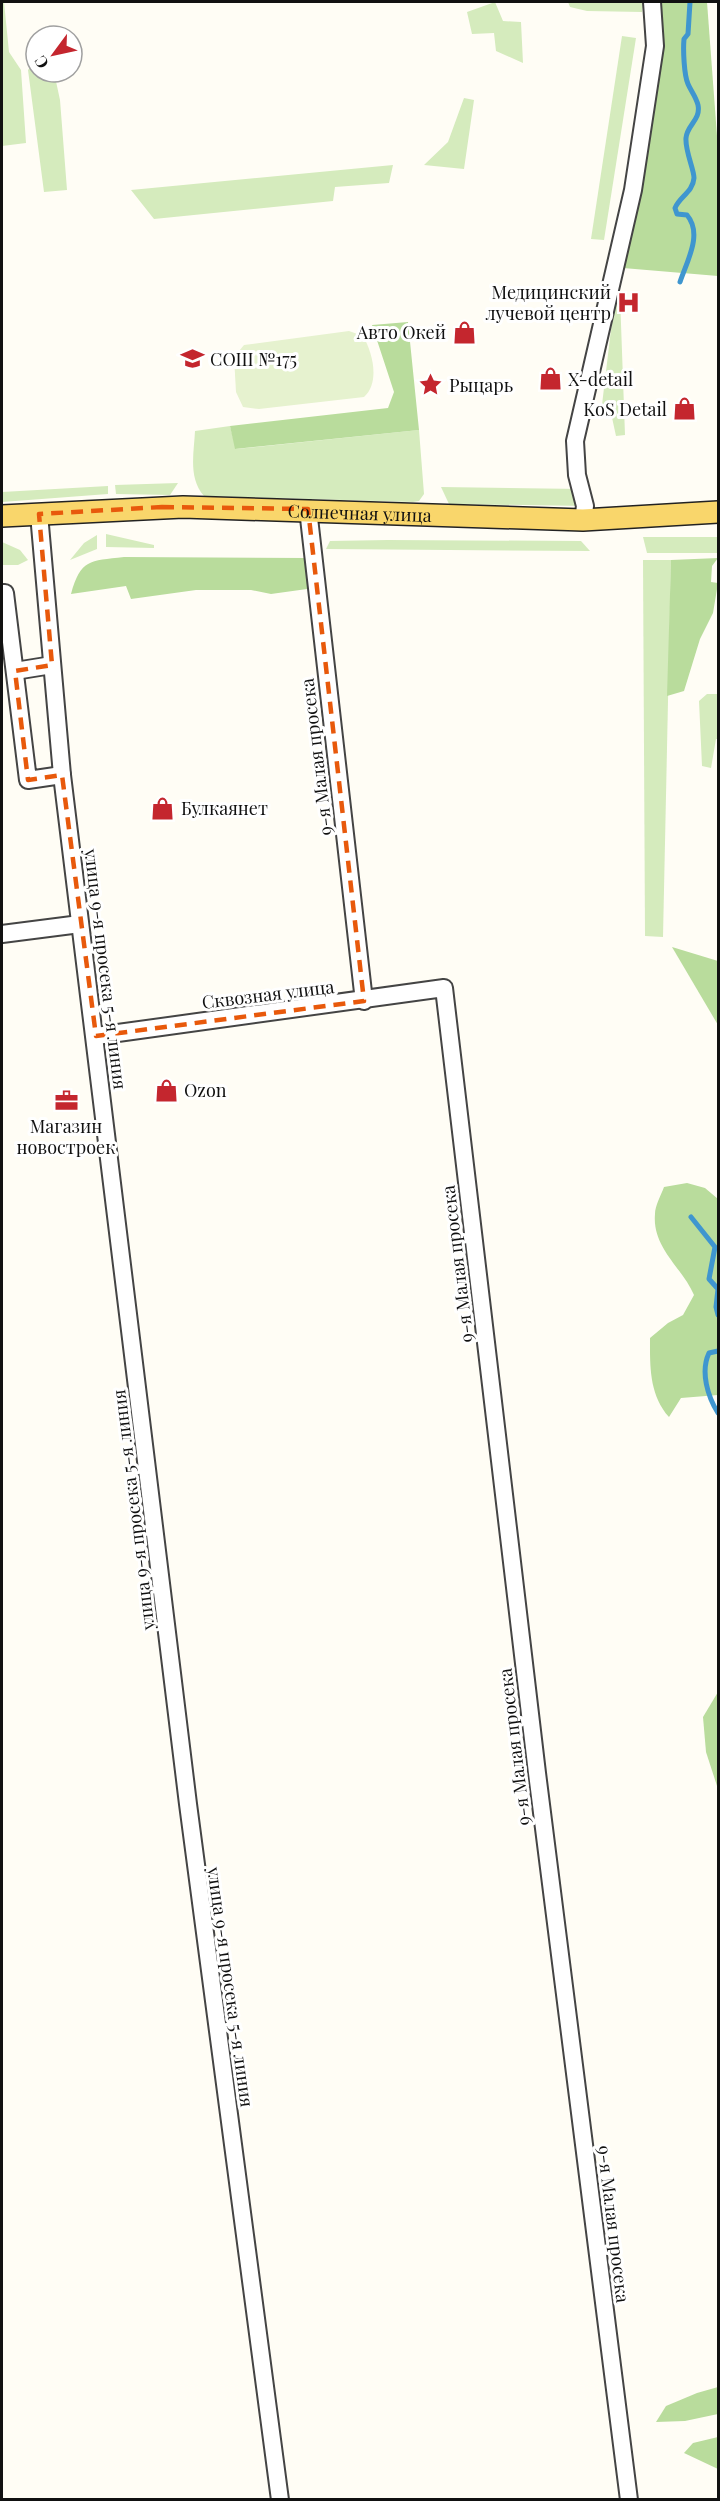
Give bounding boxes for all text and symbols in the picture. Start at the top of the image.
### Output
north arrow [24,24,84,84]
text: С [29,52,53,73]
place label: Медицинский лучевой центр [485,280,611,325]
hospital icon: Медицинский лучевой центр [616,289,642,315]
shop icon: Авто Окей [451,319,477,345]
place label: Авто Окей [356,320,446,344]
school or university icon: СОШ №175 [179,346,205,372]
place label: СОШ №175 [210,347,297,371]
shop icon: X-detail [537,366,563,392]
place label: X-detail [568,367,633,391]
place icon: Рыцарь [418,372,444,398]
place label: Рыцарь [449,373,513,397]
shop icon: KoS Detail [672,396,698,422]
place label: KoS Detail [583,397,667,421]
street label: Солнечная улица [287,498,432,527]
street label: 9-я Малая просека [294,677,338,837]
shop icon: Булкаянет [150,795,176,821]
place label: Булкаянет [181,796,268,820]
street label: улица 9-я просека 5-я линия [79,846,133,1091]
street label: Сквозная улица [200,974,336,1014]
shop icon: Ozon [153,1077,179,1103]
place label: Ozon [184,1078,227,1102]
office icon: Магазин новостроек [53,1087,79,1113]
place label: Магазин новостроек [17,1114,116,1159]
street label: 9-я Малая просека [435,1184,479,1344]
street label: улица 9-я просека 5-я линия [106,1388,160,1633]
street label: 9-я Малая просека [492,1667,536,1827]
street label: улица 9-я просека 5-я линия [202,1864,260,2109]
street label: 9-я Малая просека [592,2144,636,2304]

